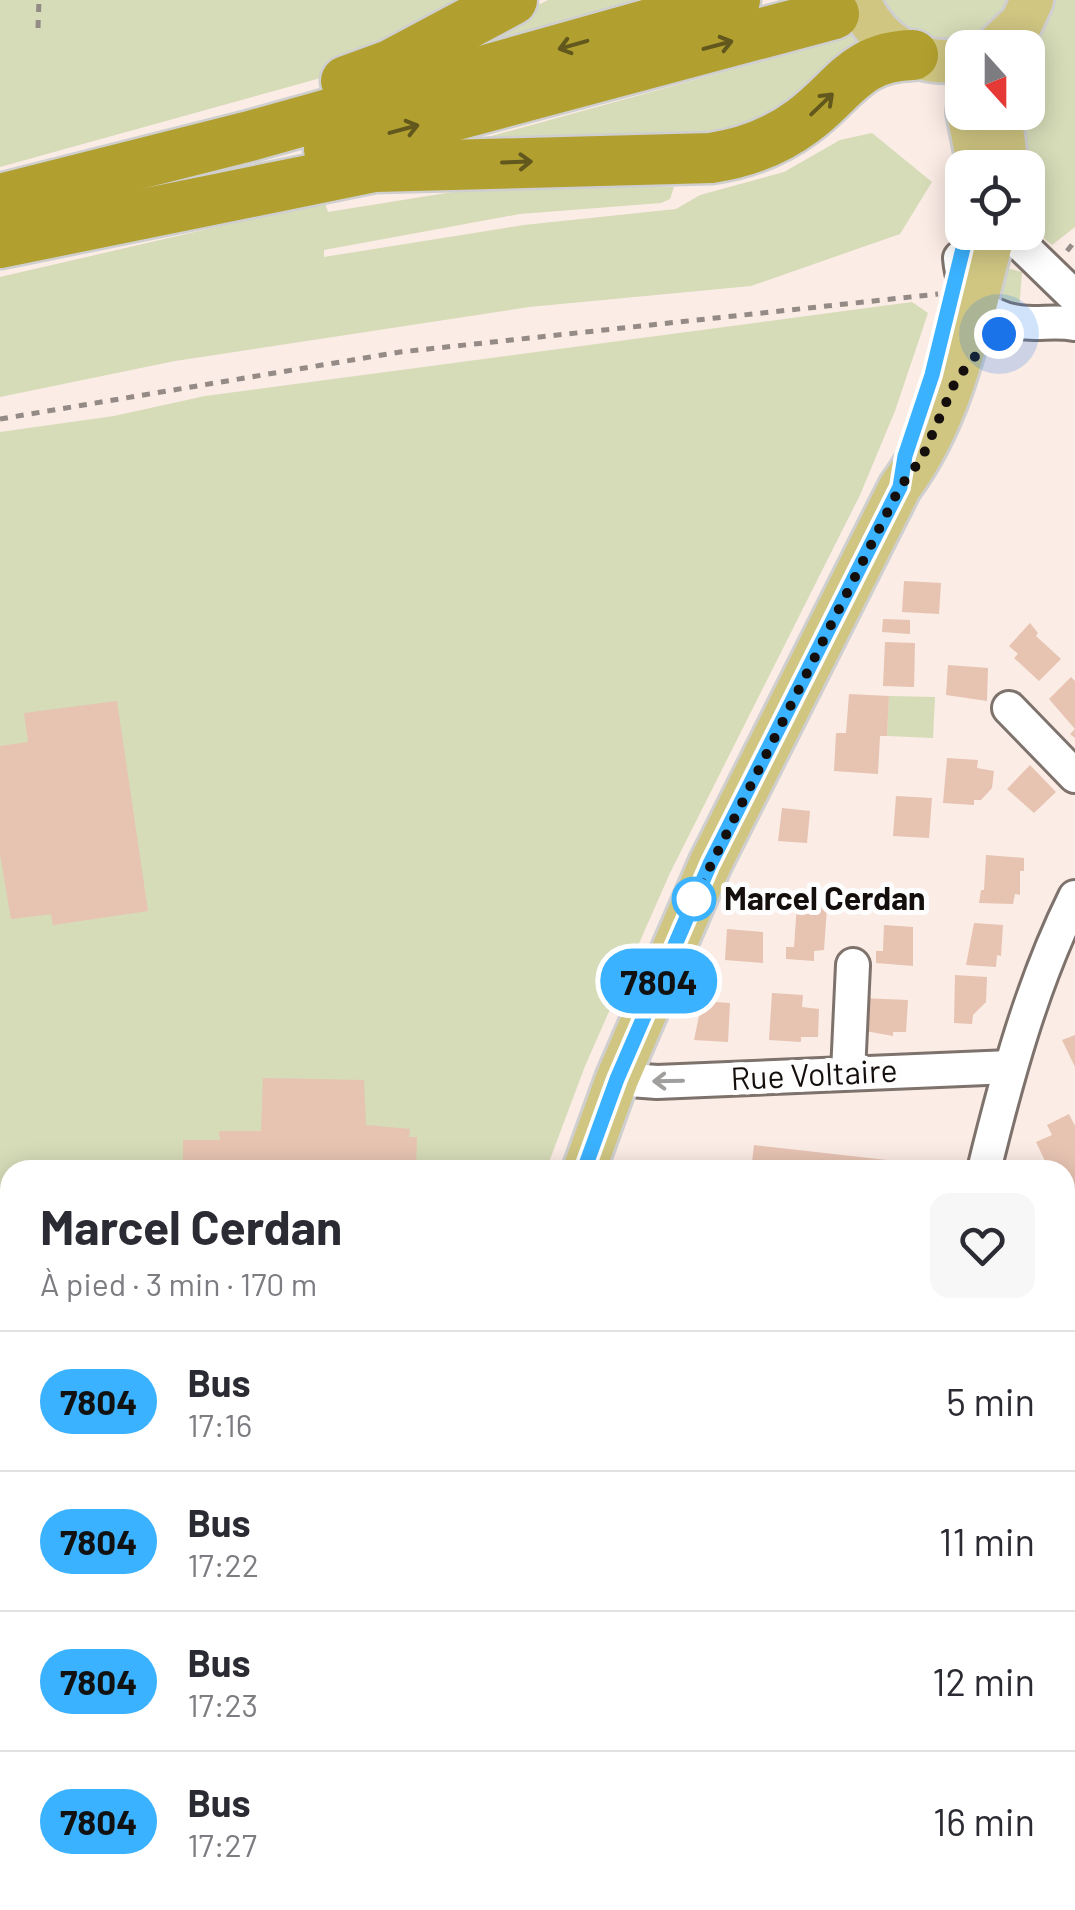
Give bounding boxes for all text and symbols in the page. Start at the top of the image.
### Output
north arrow [945,30,1045,130]
map controls [945,30,1045,250]
one-way arrow [702,35,733,54]
one-way arrow [558,37,590,56]
one-way arrow [810,92,834,116]
one-way arrow [388,118,419,137]
button: locate [945,150,1045,250]
one-way arrow [501,152,533,171]
your location [974,309,1024,359]
marker: Marcel Cerdan [673,878,715,920]
place label: Marcel Cerdan [724,878,926,916]
line badge: 7804 [589,948,729,1014]
text: 7804 [620,960,698,1002]
street label: Rue Voltaire [730,1050,898,1096]
one-way arrow [653,1072,685,1091]
button: heart [930,1193,1035,1298]
text: Marcel Cerdan [40,1197,342,1255]
text: À pied · 3 min · 170 m [40,1264,317,1302]
text: Bus [187,1359,251,1405]
text: 5 min [946,1378,1035,1424]
text: 7804 [60,1380,137,1422]
text: 17:16 [187,1405,252,1443]
text: Bus [187,1499,251,1545]
text: 11 min [939,1518,1035,1564]
text: 7804 [60,1520,137,1562]
text: 17:22 [187,1545,259,1583]
text: Bus [187,1639,251,1685]
text: 12 min [932,1658,1035,1704]
text: 7804 [60,1660,137,1702]
text: 17:23 [187,1685,258,1723]
text: Bus [187,1779,251,1825]
text: 16 min [933,1798,1035,1844]
text: 7804 [60,1800,137,1842]
text: 17:27 [187,1825,257,1863]

